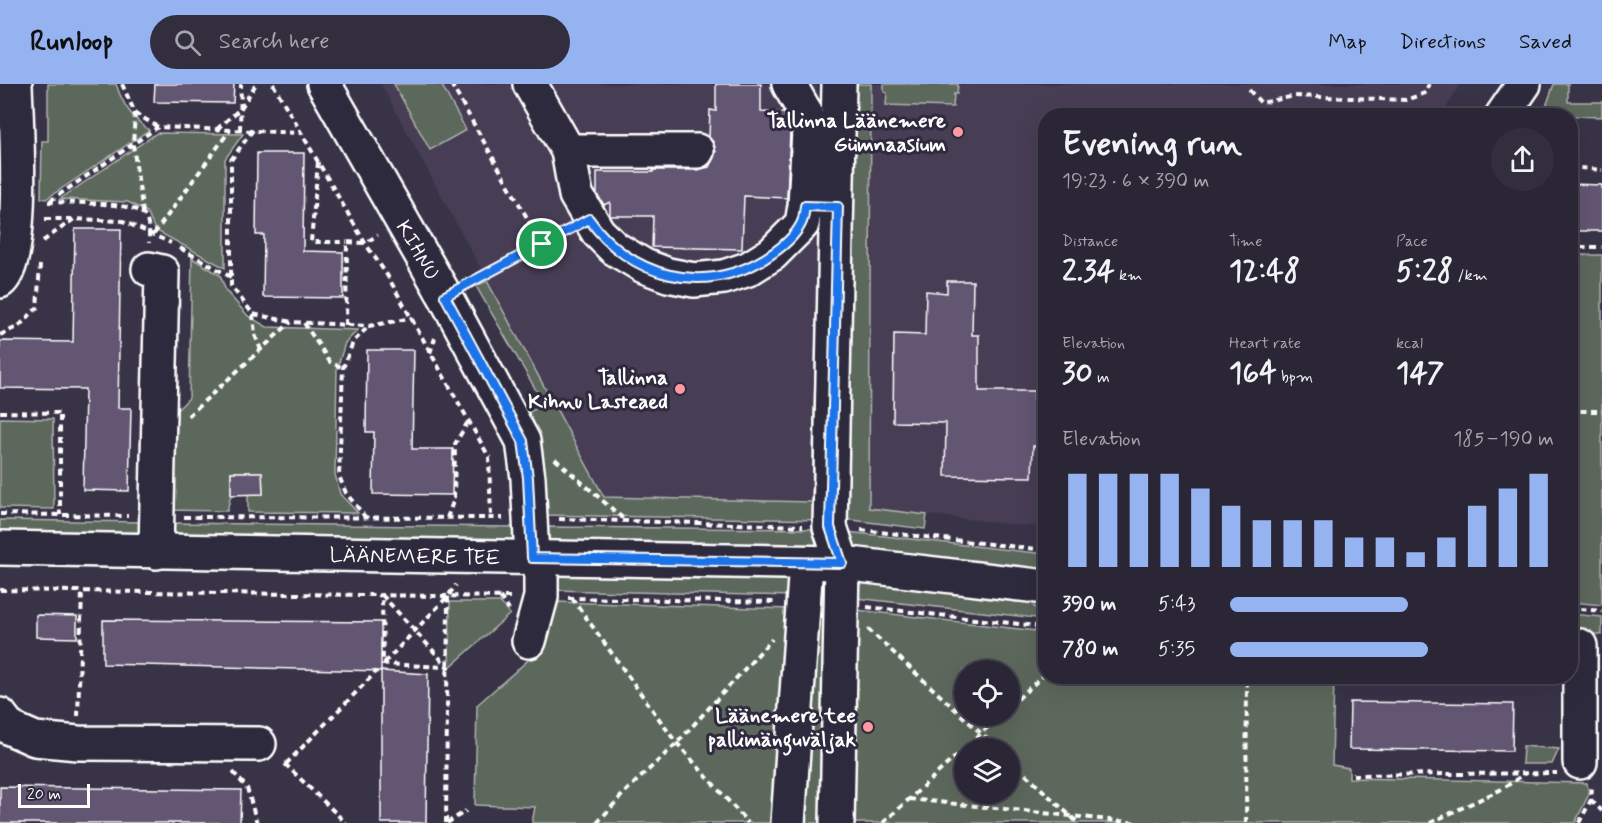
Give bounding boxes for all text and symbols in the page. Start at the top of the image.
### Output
search box [150,15,570,69]
text: Runloop [30,24,114,61]
icon: search [171,26,204,59]
text: Search here [219,28,329,56]
text: Map [1328,28,1367,56]
text: Directions [1400,28,1486,56]
text: Saved [1519,28,1572,56]
place label: Tallinna Läänemere Gümnaasium [767,107,946,159]
text: Evening run [1062,123,1242,167]
marker: Tallinna Läänemere Gümnaasium [951,125,965,139]
button: share [1491,128,1554,191]
text: 19:23 · 6 × 390 m [1062,168,1209,195]
street label: KIHNU [389,216,445,285]
pin [516,218,567,269]
icon: arrive [525,227,558,260]
text: Distance [1062,231,1118,252]
text: Time [1229,231,1263,252]
text: Pace [1396,231,1428,252]
text: 2.34 [1062,252,1115,291]
text: 12:48 [1229,252,1300,291]
text: 5:28 [1396,252,1453,291]
text: km [1115,265,1142,286]
text: /km [1453,265,1488,286]
text: Elevation [1062,333,1125,354]
text: Heart rate [1229,333,1301,354]
text: kcal [1396,333,1423,354]
text: 30 [1062,354,1093,393]
text: 164 [1229,354,1277,393]
text: 147 [1396,354,1444,393]
place label: Tallinna Kihnu Lasteaed [528,364,668,416]
text: m [1093,367,1110,388]
text: bpm [1277,367,1313,388]
marker: Tallinna Kihnu Lasteaed [673,382,687,396]
text: Elevation [1062,426,1141,453]
text: 185–190 m [1453,426,1554,453]
street label: LÄÄNEMERE TEE [329,542,501,572]
text: 390 m [1062,591,1116,618]
text: 5:43 [1158,591,1195,618]
text: 780 m [1062,636,1118,663]
text: 5:35 [1158,636,1195,663]
map controls [954,660,1020,804]
button: locate [954,660,1020,726]
place label: Läänemere tee pallimänguväljak [708,702,857,756]
marker: Läänemere tee pallimänguväljak [861,720,875,734]
button: layers [954,738,1020,804]
scale bar [18,781,90,808]
text: 20 m [27,784,61,805]

